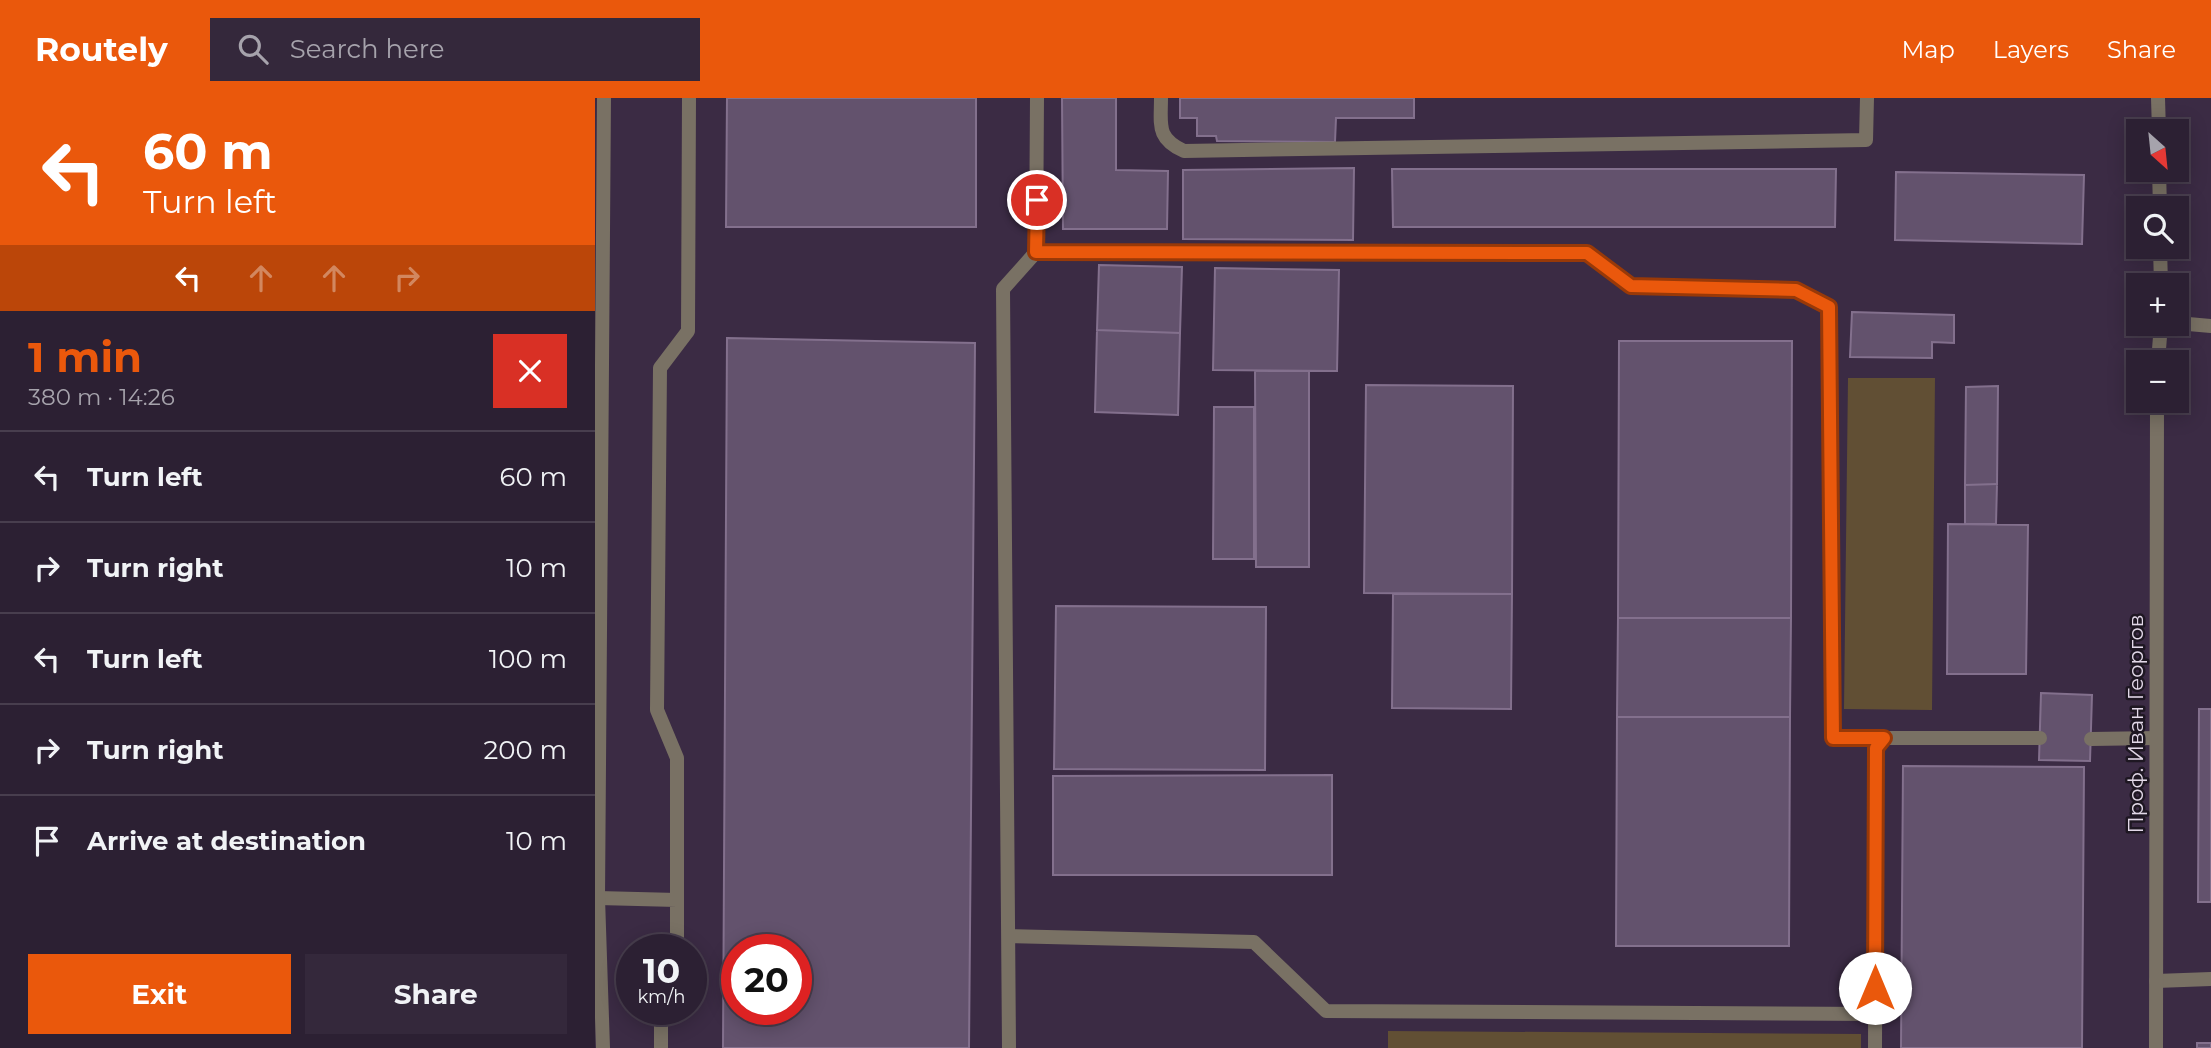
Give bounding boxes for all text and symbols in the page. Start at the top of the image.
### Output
search box [210,18,700,81]
text: Routely [35,29,168,69]
icon: search [234,30,272,68]
text: Search here [290,33,445,65]
text: Map [1901,35,1955,64]
text: Layers [1993,35,2069,64]
text: Share [2107,35,2176,64]
north arrow [2126,119,2189,182]
map controls [2126,119,2189,413]
text: 60 m [143,122,273,181]
icon: left [28,126,119,217]
pin [1007,170,1067,230]
icon: arrive [1018,181,1056,219]
text: Turn left [143,182,277,221]
button: search [2126,196,2189,259]
icon: left [169,259,207,297]
icon: ahead [242,259,280,297]
icon: ahead [315,259,353,297]
icon: right [388,259,426,297]
button: + [2126,273,2189,336]
text: 1 min [28,331,142,383]
button: close [493,334,567,408]
button: − [2126,350,2189,413]
text: 380 m · 14:26 [28,383,175,411]
icon: left [28,458,66,496]
text: Turn left [87,461,203,493]
text: 60 m [500,461,567,493]
icon: right [28,549,66,587]
text: Turn right [87,552,223,584]
text: 10 m [506,552,567,584]
street label: Проф. Иван Георгов [2123,614,2148,834]
icon: left [28,640,66,678]
text: Turn left [87,643,203,675]
text: 100 m [489,643,567,675]
icon: right [28,731,66,769]
text: Turn right [87,734,223,766]
text: 200 m [483,734,567,766]
icon: arrive [28,822,66,860]
text: Arrive at destination [87,825,366,857]
text: 10 m [506,825,567,857]
speed limit sign: 20 [721,934,812,1025]
text: 10 [643,949,680,992]
position arrow [1838,951,1912,1025]
button: Exit [28,954,291,1034]
button: Share [305,954,567,1034]
text: km/h [637,986,686,1008]

